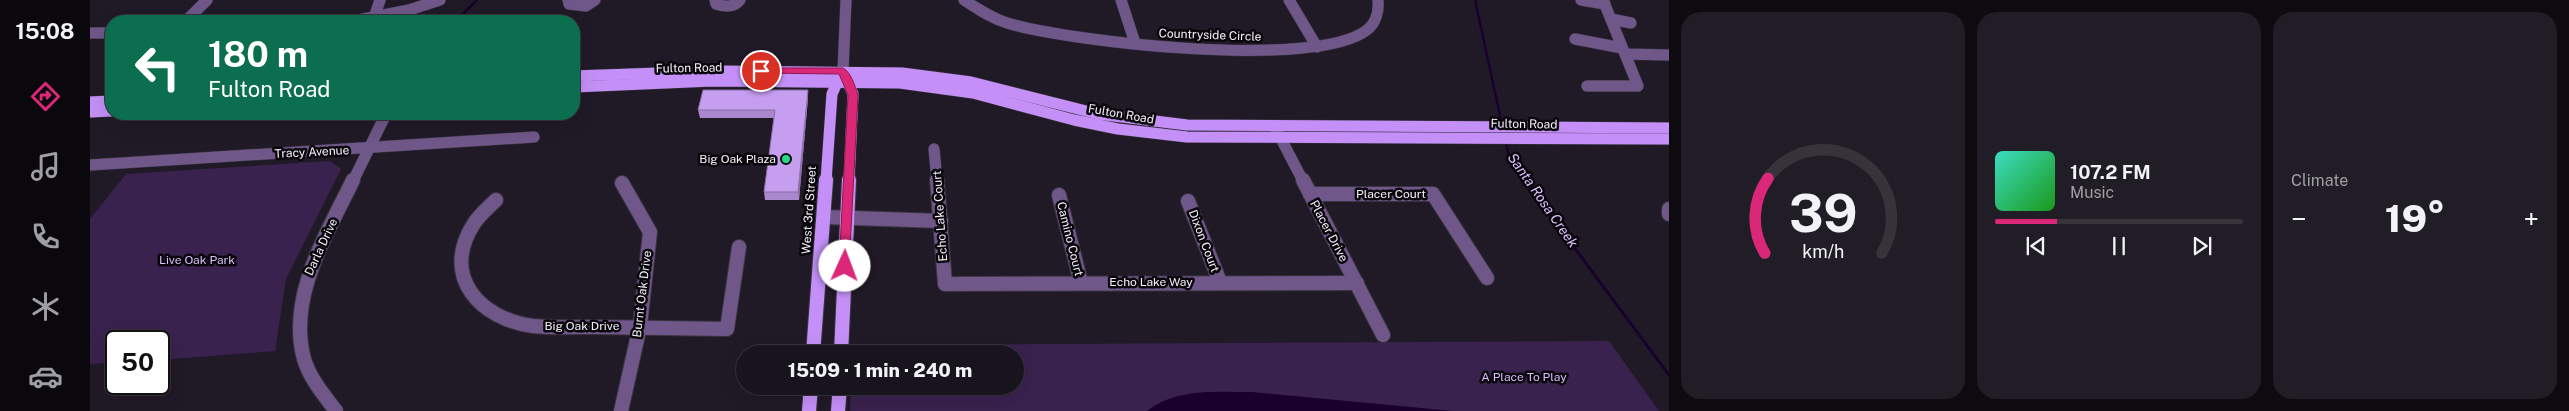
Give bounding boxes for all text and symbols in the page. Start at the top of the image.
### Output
text: 15:08 [15,18,75,44]
street label: Countryside Circle [1158,26,1262,44]
text: 180 m [208,34,308,75]
icon: left [125,35,190,100]
pin [740,50,782,92]
icon: arrive [747,57,775,85]
street label: Fulton Road [655,60,723,76]
text: Fulton Road [208,76,330,102]
icon: directions [28,79,63,114]
street label: Fulton Road [1087,101,1155,127]
street label: Fulton Road [1490,116,1558,132]
street label: Tracy Avenue [274,143,350,161]
icon: music [28,149,63,184]
water label: Santa Rosa Creek [1504,150,1582,251]
place label: Big Oak Plaza [699,152,776,166]
marker: Big Oak Plaza [780,153,792,165]
text: 107.2 FM [2070,161,2151,183]
street label: West 3rd Street [799,165,819,255]
street label: Echo Lake Court [930,170,950,262]
text: Climate [2291,171,2348,190]
text: 39 [1789,183,1857,244]
text: Music [2070,183,2114,202]
street label: Placer Court [1356,187,1426,201]
text: 19° [2385,196,2445,241]
street label: Placer Drive [1307,198,1351,264]
street label: Camino Court [1054,200,1086,278]
text: − [2291,202,2307,235]
text: + [2523,202,2539,235]
street label: Dixon Court [1186,208,1222,274]
street label: Darla Drive [302,216,340,278]
icon: phone [28,219,63,254]
icon: previous [2022,232,2050,260]
icon: pause [2105,232,2133,260]
icon: next [2188,232,2216,260]
position arrow [818,239,870,291]
text: km/h [1802,241,1844,262]
street label: Burnt Oak Drive [630,249,654,338]
park label: Live Oak Park [159,253,235,267]
street label: Echo Lake Way [1109,275,1193,289]
icon: climate [28,289,63,324]
street label: Big Oak Drive [544,319,620,333]
speed limit sign: 50 [105,330,170,395]
icon: car [28,359,63,394]
text: 15:09 · 1 min · 240 m [788,359,972,381]
park label: A Place To Play [1481,370,1567,384]

